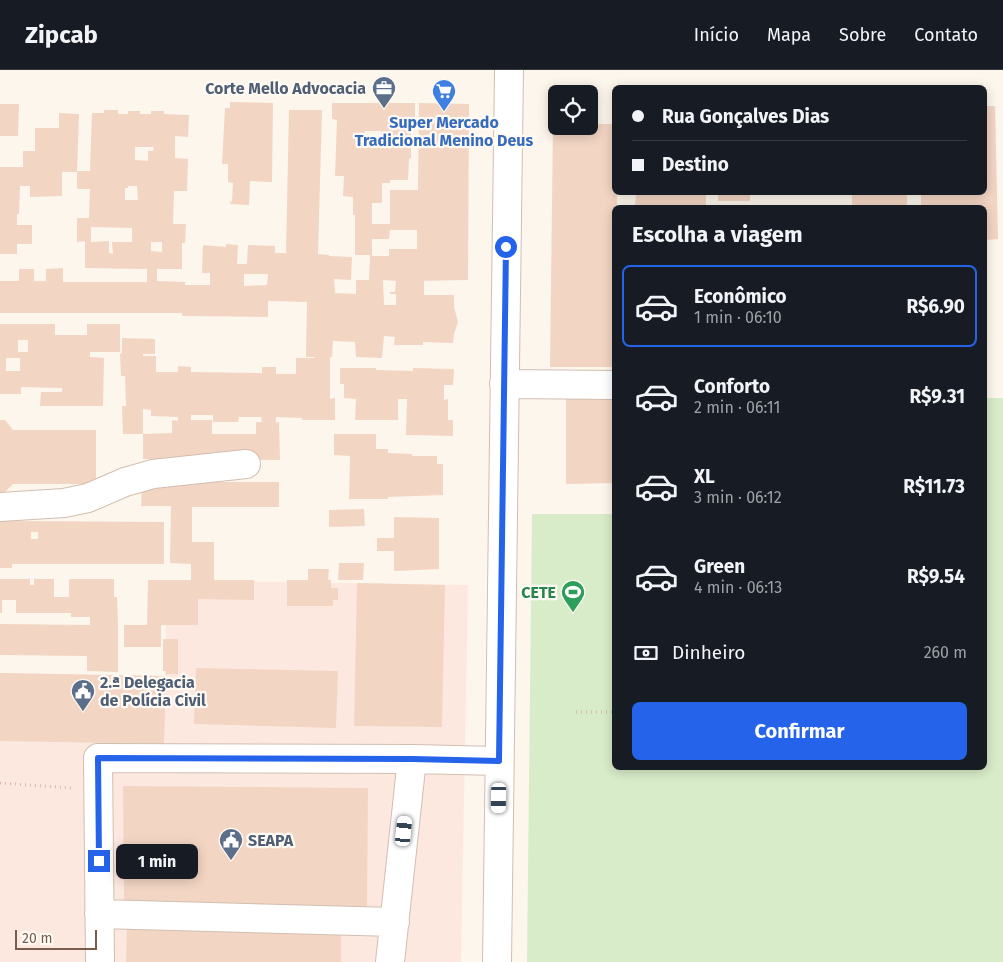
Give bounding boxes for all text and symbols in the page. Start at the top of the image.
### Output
text: Zipcab [25,21,98,49]
text: Início [694,24,739,46]
text: Mapa [767,24,811,46]
text: Sobre [839,24,886,46]
text: Contato [914,24,978,46]
office icon: Corte Mello Advocacia [371,75,397,109]
supermarket icon: Super Mercado Tradicional Menino Deus [431,78,457,112]
place label: Corte Mello Advocacia [205,79,366,98]
map controls [548,85,598,135]
button: locate [548,85,598,135]
text: Rua Gonçalves Dias [662,105,829,128]
place label: Super Mercado Tradicional Menino Deus [355,113,533,150]
text: Destino [662,153,729,176]
text: Escolha a viagem [632,221,803,248]
route start [495,236,517,258]
icon: car [634,284,679,329]
text: Econômico [694,285,787,308]
text: R$6.90 [906,295,965,318]
text: 1 min · 06:10 [694,308,782,327]
icon: car [634,374,679,419]
text: Conforto [694,375,770,398]
text: R$9.31 [910,385,965,408]
text: 2 min · 06:11 [694,398,780,417]
icon: car [634,464,679,509]
text: XL [694,465,715,488]
text: R$11.73 [903,475,965,498]
text: 3 min · 06:12 [694,488,782,507]
icon: car [634,554,679,599]
text: Green [694,555,745,578]
text: R$9.54 [907,565,965,588]
text: 4 min · 06:13 [694,578,782,597]
sports icon: CETE [560,579,586,613]
place label: CETE [521,583,556,602]
icon: cash [632,639,660,667]
text: Dinheiro [672,641,745,664]
text: 260 m [924,643,967,662]
place label: 2.ª Delegacia de Polícia Civil [100,673,206,710]
public building icon: 2.ª Delegacia de Polícia Civil [70,678,96,712]
button: Confirmar [632,702,967,760]
car [491,783,506,813]
car [394,815,413,847]
public building icon: SEAPA [218,827,244,861]
place label: SEAPA [248,831,294,850]
callout: 1 min [116,844,199,878]
route end [88,850,110,872]
text: 1 min [138,852,176,871]
scale bar [15,927,98,950]
text: 20 m [22,930,52,947]

